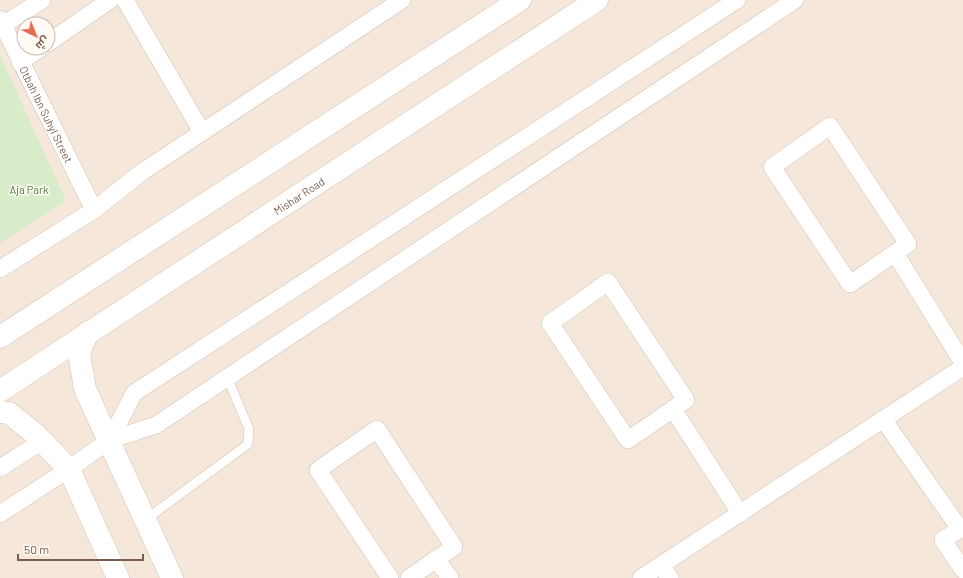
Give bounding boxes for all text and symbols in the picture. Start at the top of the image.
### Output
north arrow [16,16,56,56]
text: ش [33,33,53,53]
street label: Otbah Ibn Suhyl Street [18,64,76,164]
street label: Mishar Road [271,174,327,217]
park label: Aja Park [10,183,49,196]
scale bar [18,536,143,562]
text: 50 m [24,542,49,556]

